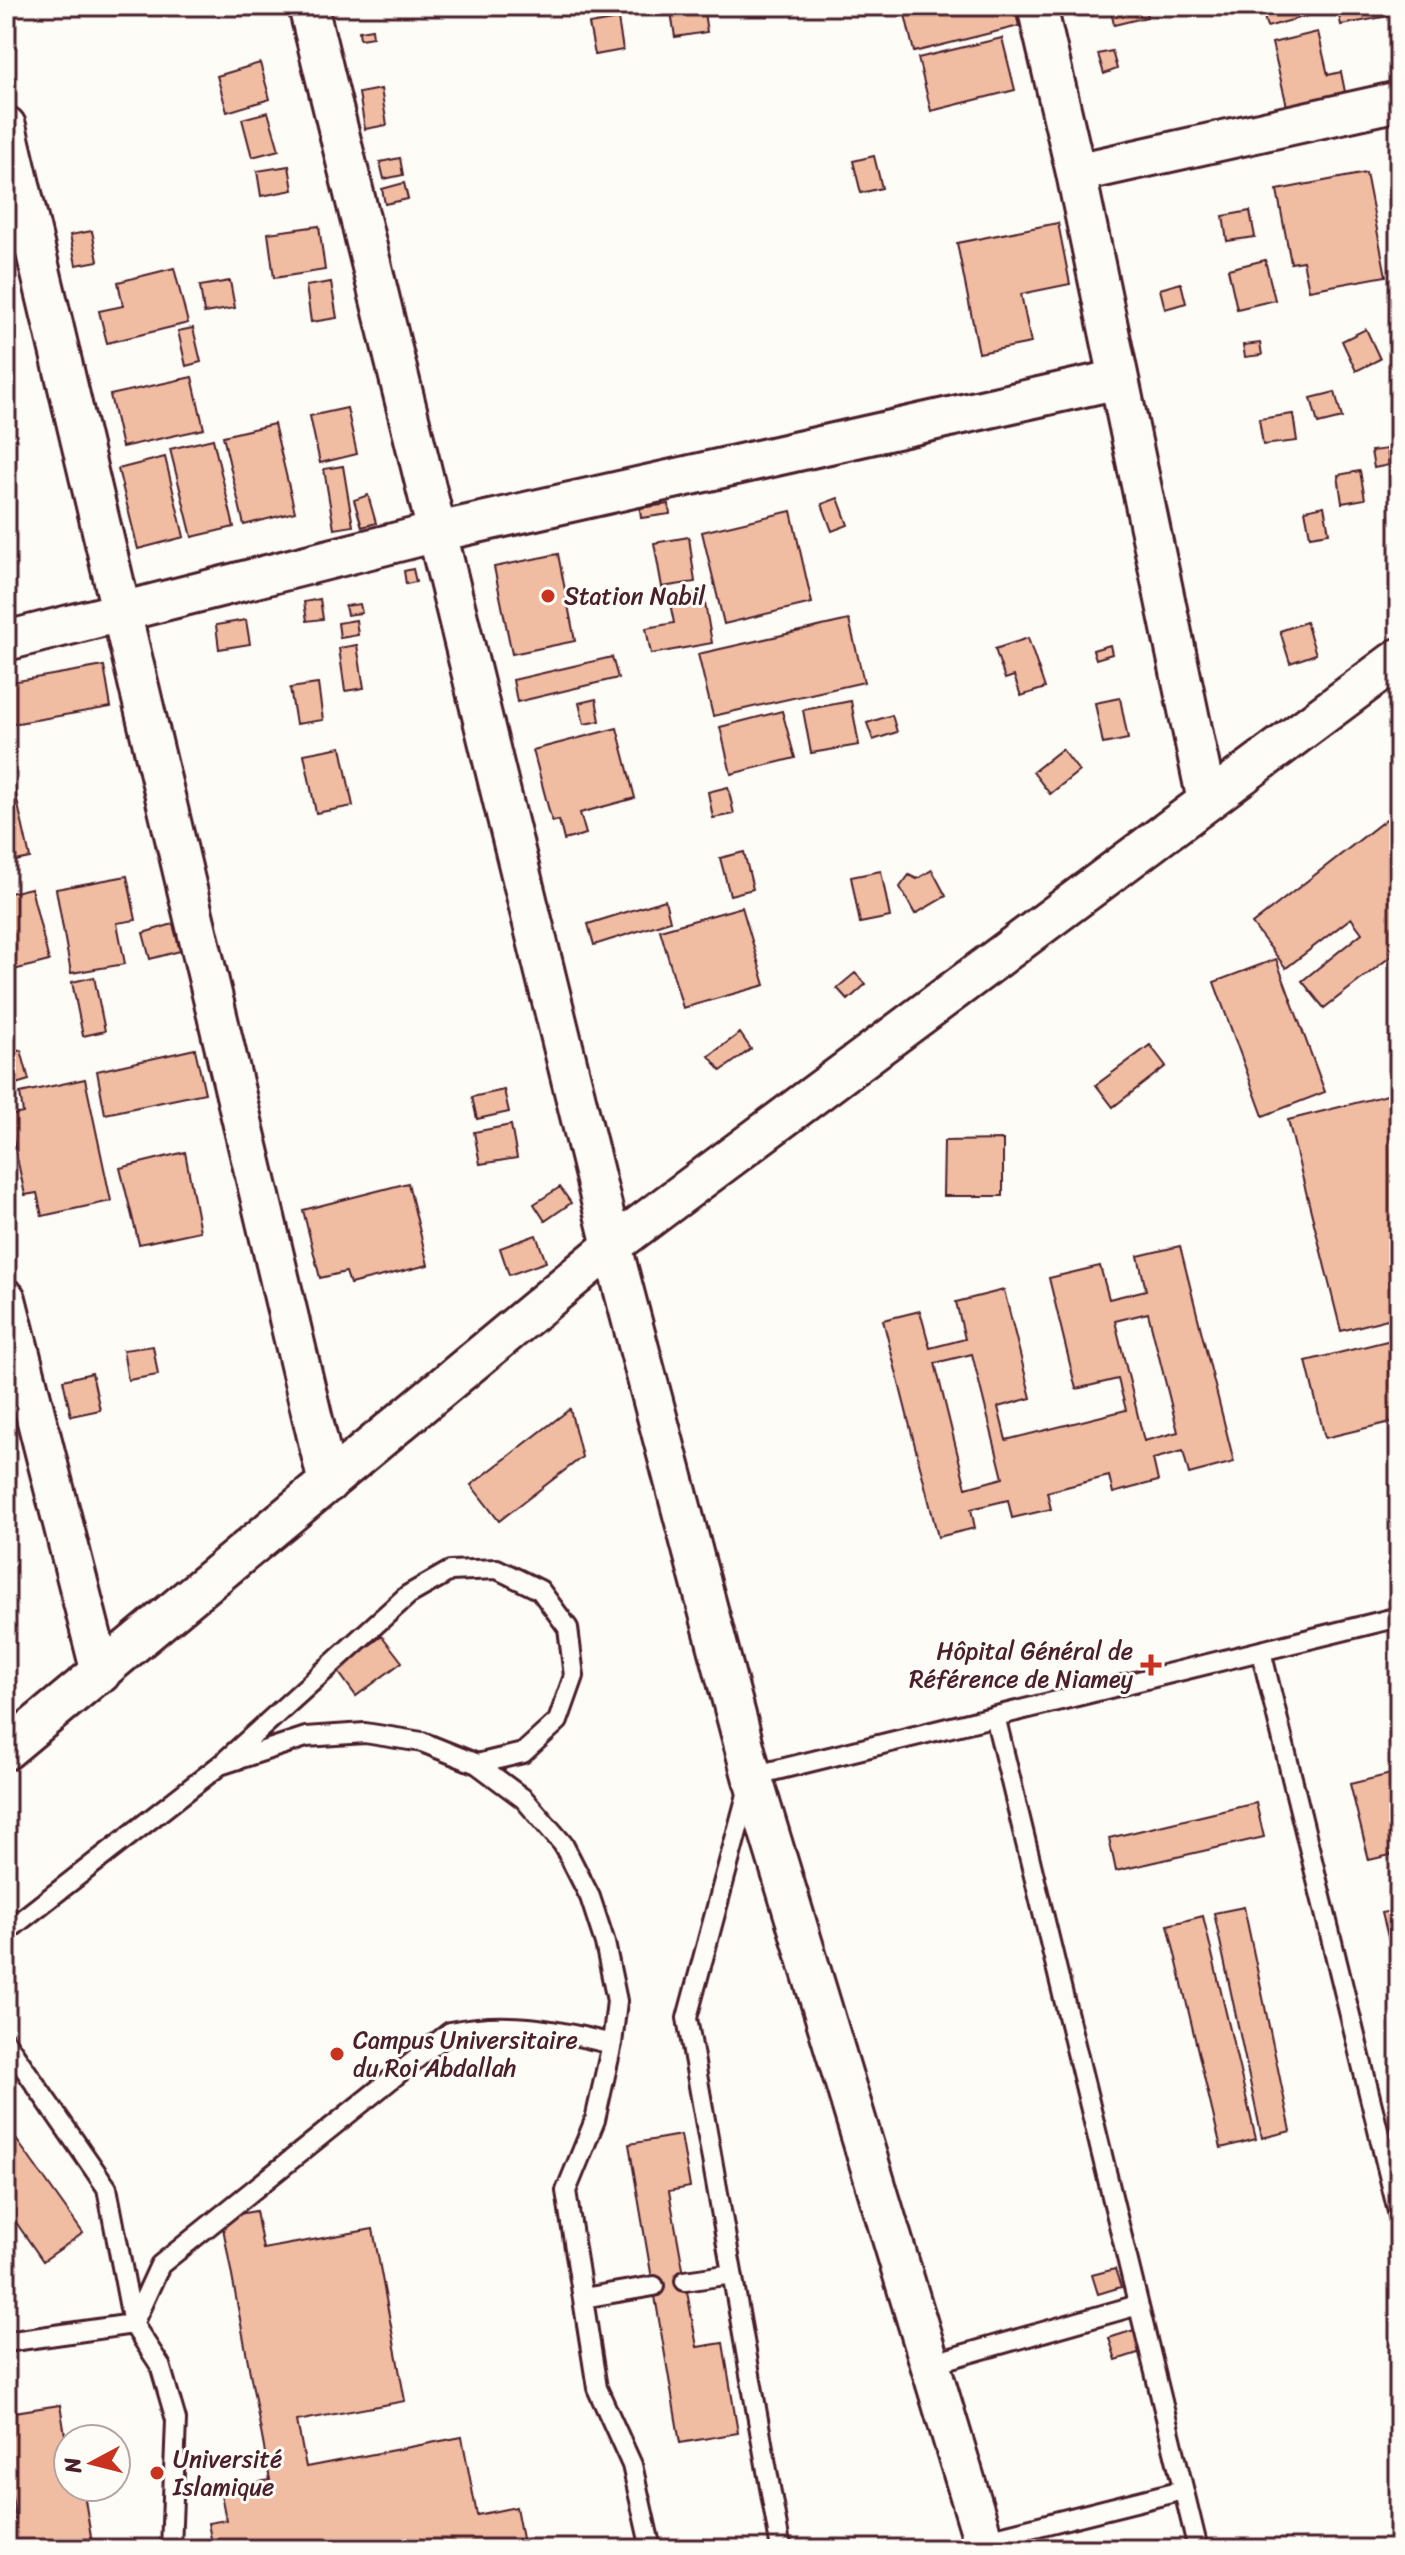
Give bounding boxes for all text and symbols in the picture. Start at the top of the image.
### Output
place label: Station Nabil [564,575,706,617]
marker: Station Nabil [539,587,557,605]
place label: Hôpital Général de Référence de Niamey [909,1630,1134,1700]
marker: Hôpital Général de Référence de Niamey [1140,1654,1162,1676]
place label: Campus Universitaire du Roi Abdallah [353,2019,578,2089]
marker: Campus Universitaire du Roi Abdallah [328,2045,346,2063]
north arrow [52,2423,132,2503]
place label: Université Islamique [172,2438,282,2508]
text: N [52,2455,93,2476]
marker: Université Islamique [148,2464,166,2482]

